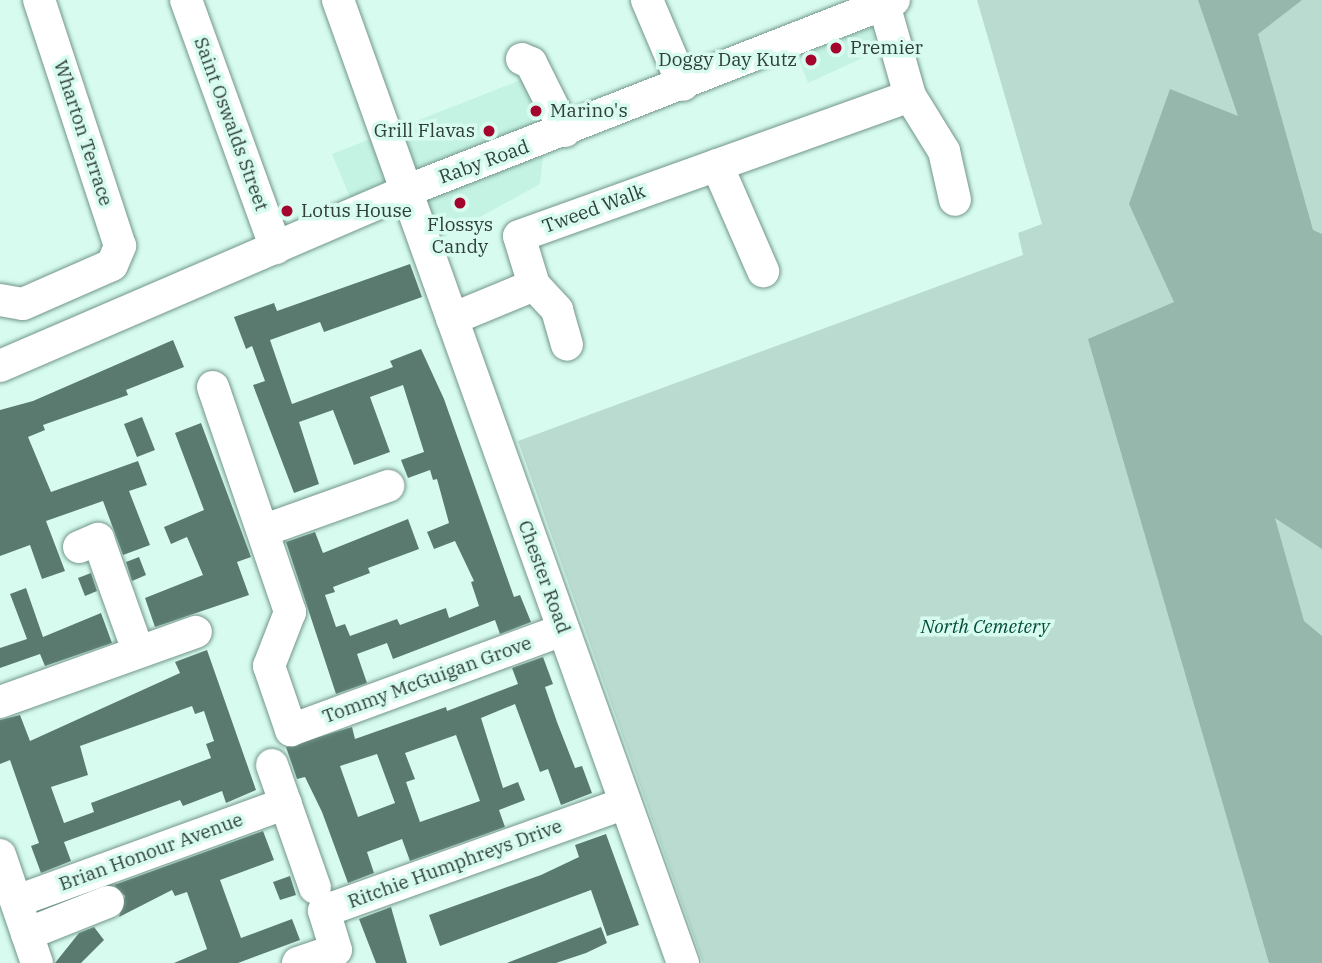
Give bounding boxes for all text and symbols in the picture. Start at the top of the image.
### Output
street label: Saint Oswalds Street [189,34,273,214]
place label: Premier [850,37,923,59]
marker: Premier [828,40,844,56]
place label: Doggy Day Kutz [658,49,797,71]
marker: Doggy Day Kutz [803,52,819,68]
street label: Wharton Terrace [49,57,117,209]
place label: Marino's [550,100,628,122]
marker: Marino's [528,103,544,119]
place label: Grill Flavas [374,120,475,142]
marker: Grill Flavas [481,123,497,139]
street label: Raby Road [436,135,532,189]
street label: Tweed Walk [539,180,649,238]
marker: Flossys Candy [452,195,468,211]
place label: Lotus House [301,200,412,222]
marker: Lotus House [279,203,295,219]
place label: Flossys Candy [427,214,493,258]
street label: Chester Road [513,517,575,637]
park label: North Cemetery [921,616,1049,638]
street label: Tommy McGuigan Grove [319,632,535,728]
street label: Brian Honour Avenue [56,808,246,896]
street label: Ritchie Humphreys Drive [345,815,565,913]

